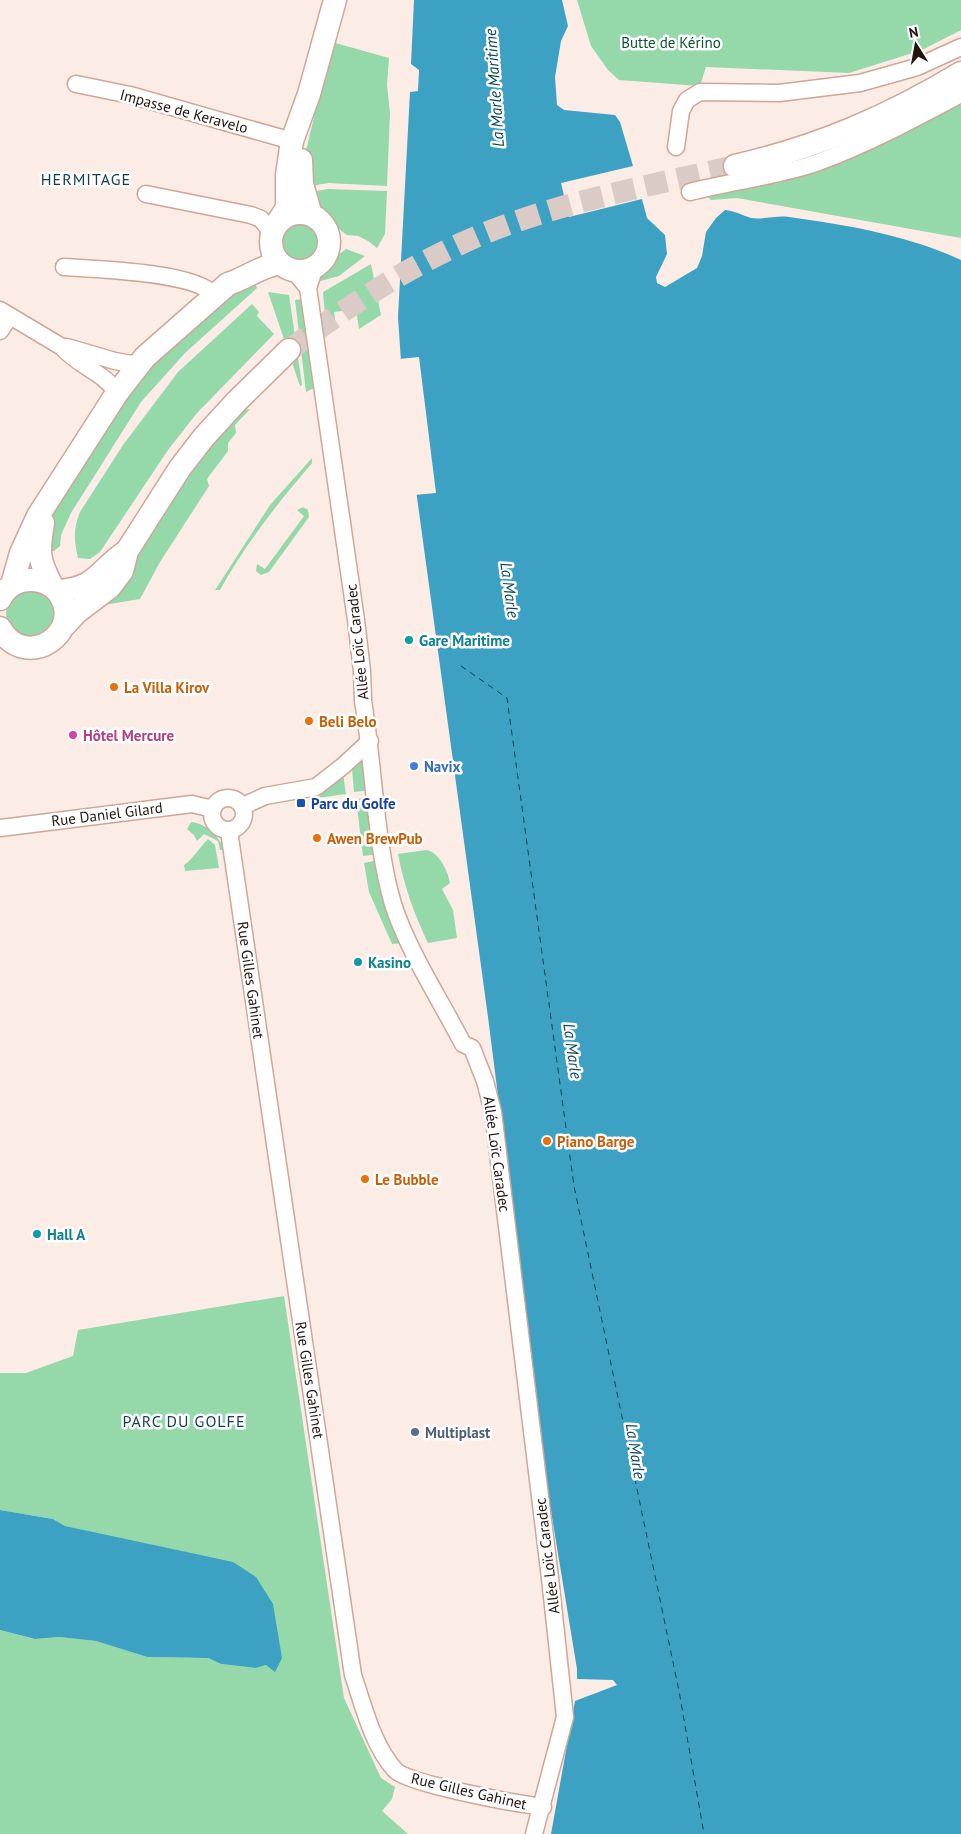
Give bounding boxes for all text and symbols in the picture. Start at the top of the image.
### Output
north arrow [891,20,941,70]
text: N [907,23,920,42]
water label: La Marle Maritime [480,28,508,148]
park label: Butte de Kérino [621,33,721,52]
street label: Impasse de Keravelo [118,85,250,137]
district label: HERMITAGE [41,169,131,189]
water label: La Marle [496,561,524,620]
street label: Allée Loïc Caradec [341,583,373,701]
place label: Gare Maritime [419,631,510,650]
marker: Gare Maritime [403,634,415,646]
place label: La Villa Kirov [124,678,210,697]
marker: La Villa Kirov [108,681,120,693]
place label: Beli Belo [319,712,377,731]
marker: Beli Belo [303,715,315,727]
place label: Hôtel Mercure [83,726,175,745]
marker: Hôtel Mercure [67,729,79,741]
place label: Navix [424,757,460,776]
marker: Navix [408,760,420,772]
place label: Parc du Golfe [311,794,396,813]
marker: Parc du Golfe [295,797,307,809]
street label: Rue Daniel Gilard [50,798,164,830]
place label: Awen BrewPub [327,829,423,848]
marker: Awen BrewPub [311,832,323,844]
street label: Rue Gilles Gahinet [233,920,269,1040]
place label: Kasino [368,953,411,972]
marker: Kasino [352,956,364,968]
water label: La Marle [559,1022,587,1081]
street label: Allée Loïc Caradec [479,1095,515,1213]
place label: Piano Barge [557,1132,635,1151]
marker: Piano Barge [541,1135,553,1147]
place label: Le Bubble [375,1170,439,1189]
marker: Le Bubble [359,1173,371,1185]
place label: Hall A [47,1225,86,1244]
marker: Hall A [31,1228,43,1240]
street label: Rue Gilles Gahinet [291,1320,329,1440]
district label: PARC DU GOLFE [123,1411,245,1431]
water label: La Marle [622,1422,650,1481]
place label: Multiplast [425,1423,491,1442]
marker: Multiplast [409,1426,421,1438]
street label: Allée Loïc Caradec [530,1497,564,1615]
street label: Rue Gilles Gahinet [409,1768,529,1814]

